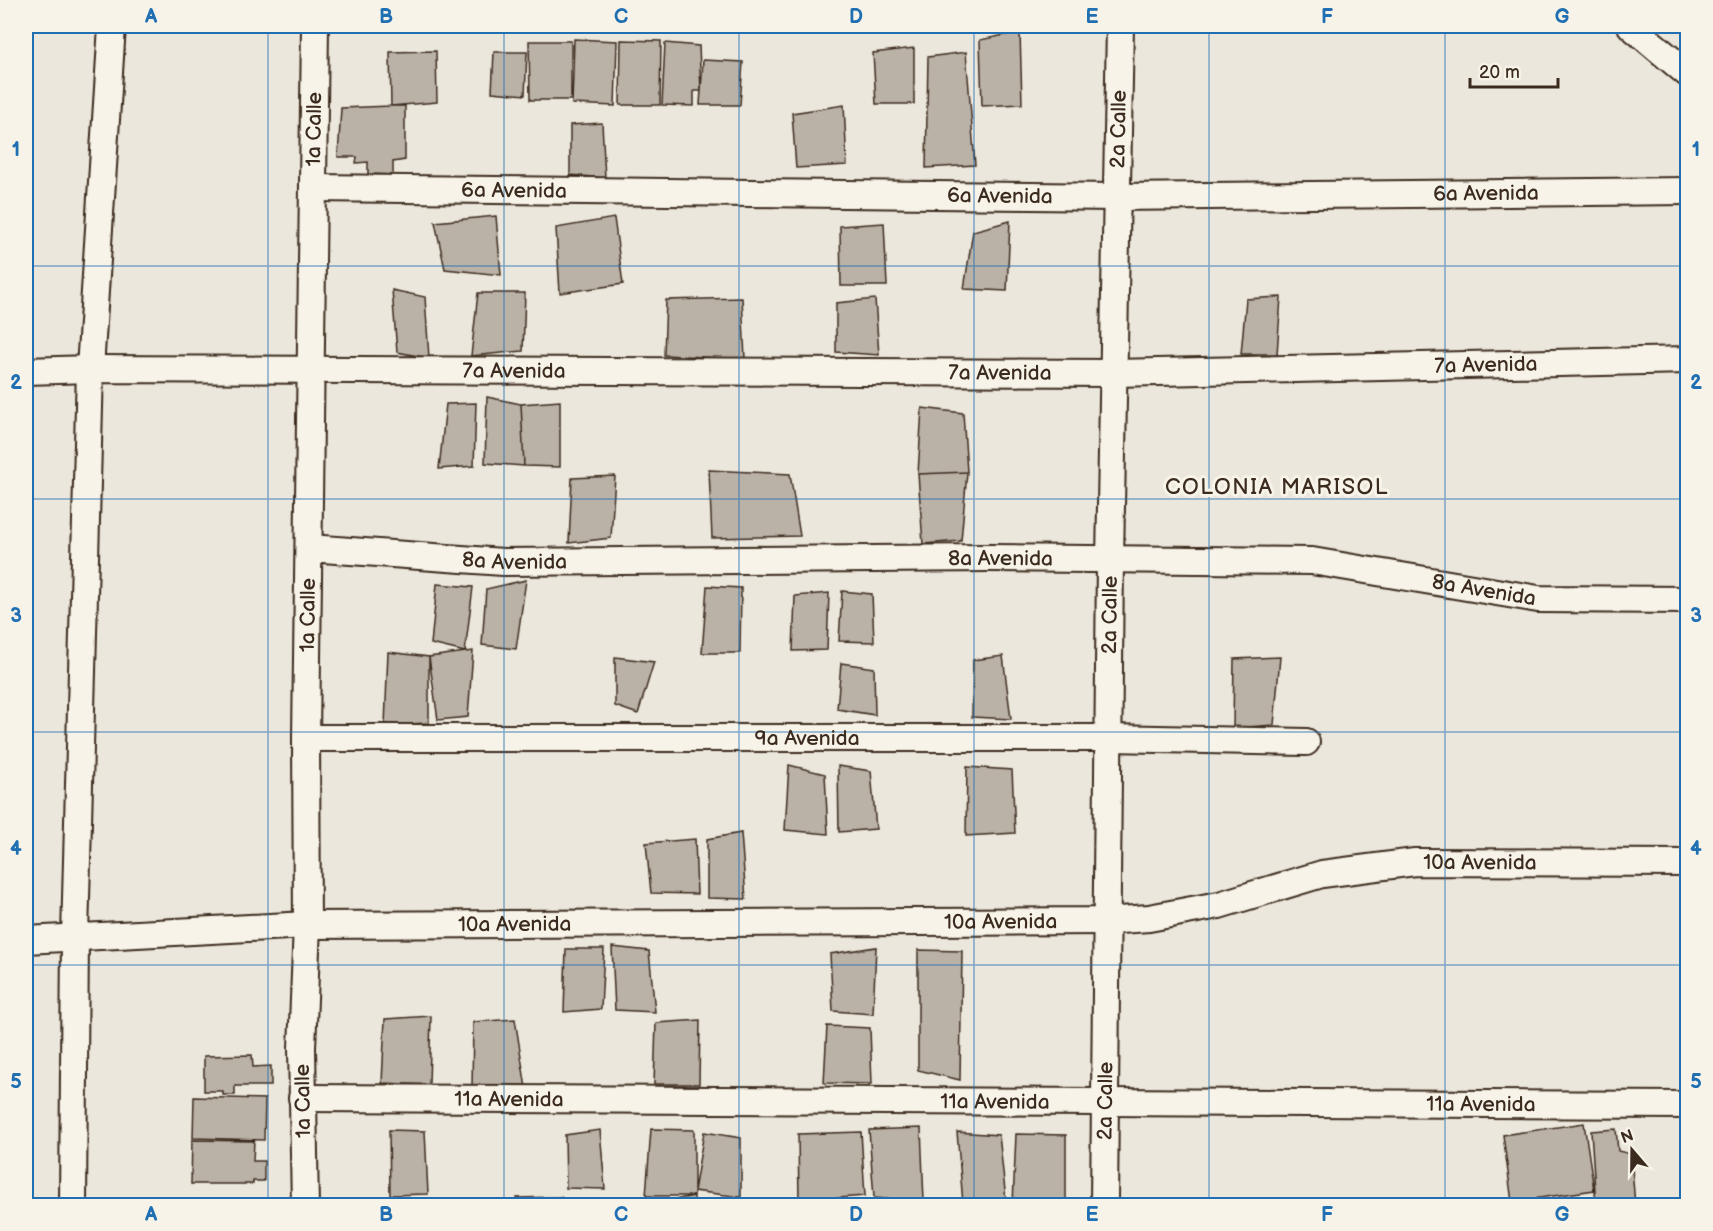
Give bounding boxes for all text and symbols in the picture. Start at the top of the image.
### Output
text: A [144,5,158,29]
text: B [379,5,393,29]
text: C [614,5,628,29]
text: D [849,5,863,29]
text: E [1086,5,1099,29]
text: F [1321,5,1333,29]
text: G [1555,5,1570,29]
scale bar [1470,51,1558,89]
text: 20 m [1479,62,1520,83]
street label: 2a Calle [1105,90,1131,169]
street label: 1a Calle [301,92,327,166]
text: 1 [12,138,20,162]
text: 1 [1692,138,1700,162]
street label: 6a Avenida [461,177,567,203]
street label: 6a Avenida [1433,180,1539,206]
street label: 6a Avenida [947,183,1053,209]
street label: 7a Avenida [1434,351,1538,378]
street label: 7a Avenida [462,358,566,383]
street label: 7a Avenida [948,360,1052,385]
text: 2 [10,371,22,395]
text: 2 [1690,371,1702,395]
district label: COLONIA MARISOL [1165,474,1389,501]
street label: 8a Avenida [948,545,1053,571]
street label: 8a Avenida [461,547,567,575]
street label: 8a Avenida [1430,569,1538,611]
street label: 2a Calle [1097,576,1122,654]
street label: 1a Calle [295,578,321,652]
text: 3 [10,604,22,628]
text: 3 [1690,604,1702,628]
street label: 9a Avenida [754,726,860,751]
text: 4 [10,837,22,861]
text: 4 [1690,837,1702,861]
street label: 10a Avenida [1423,850,1537,875]
street label: 10a Avenida [944,909,1057,934]
street label: 10a Avenida [458,911,571,937]
street label: 2a Calle [1092,1062,1118,1140]
street label: 1a Calle [290,1064,316,1138]
text: 5 [10,1070,22,1094]
text: 5 [1690,1070,1702,1094]
street label: 11a Avenida [454,1086,564,1112]
street label: 11a Avenida [940,1089,1050,1114]
street label: 11a Avenida [1426,1091,1536,1117]
north arrow [1602,1120,1662,1180]
text: N [1618,1126,1636,1148]
text: A [144,1203,158,1227]
text: B [379,1203,393,1227]
text: C [614,1203,628,1227]
text: D [849,1203,863,1227]
text: E [1086,1203,1099,1227]
text: F [1321,1203,1333,1227]
text: G [1555,1203,1570,1227]

